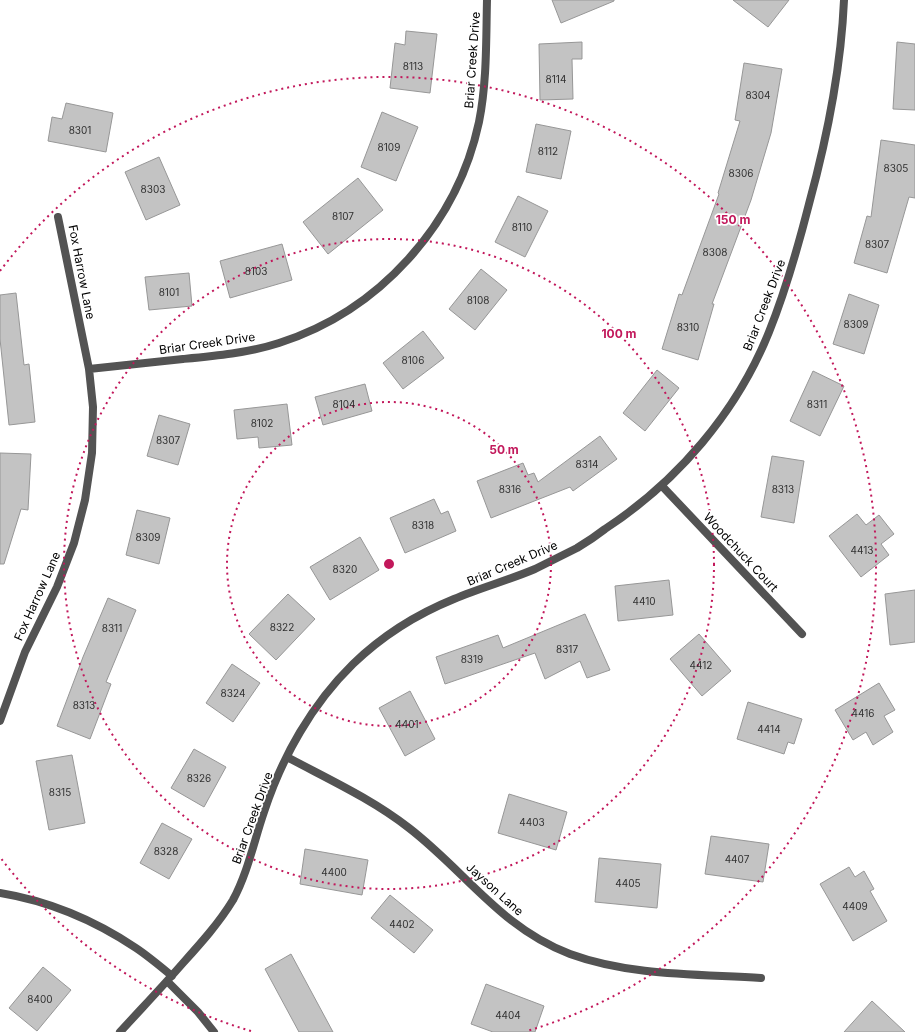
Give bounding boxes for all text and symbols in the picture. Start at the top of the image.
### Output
street label: Briar Creek Drive [461,11,483,109]
house number: 8113 [403,60,423,72]
house number: 8114 [546,73,566,85]
house number: 8304 [745,89,771,101]
house number: 8301 [69,124,91,136]
house number: 8109 [378,141,400,153]
house number: 8112 [538,145,558,157]
house number: 8305 [884,162,908,174]
house number: 8306 [729,167,753,179]
house number: 8303 [141,183,165,195]
house number: 8107 [332,210,354,222]
text: 150 m [716,212,750,227]
house number: 8110 [512,221,532,233]
street label: Fox Harrow Lane [65,223,99,321]
house number: 8307 [865,238,889,250]
house number: 8308 [703,246,727,258]
street label: Briar Creek Drive [740,257,788,353]
house number: 8103 [245,265,267,277]
house number: 8101 [159,286,179,298]
house number: 8108 [467,294,489,306]
house number: 8309 [844,318,868,330]
house number: 8310 [677,321,699,333]
text: 100 m [601,326,637,341]
street label: Briar Creek Drive [158,329,256,357]
house number: 8106 [402,354,424,366]
house number: 8104 [332,398,356,410]
house number: 8311 [807,398,827,410]
house number: 8102 [251,417,273,429]
house number: 8307 [156,434,180,446]
text: 50 m [489,442,519,457]
house number: 8314 [576,458,598,470]
house number: 8316 [499,483,521,495]
house number: 8313 [772,483,794,495]
street label: Woodchuck Court [701,509,781,595]
house number: 8318 [412,519,434,531]
house number: 8309 [136,531,160,543]
street label: Briar Creek Drive [464,537,560,589]
house number: 4413 [851,544,873,556]
street label: Fox Harrow Lane [11,549,63,643]
centre of rings [382,557,396,571]
house number: 8320 [333,563,357,575]
house number: 4410 [632,595,656,607]
house number: 8322 [270,621,294,633]
house number: 8311 [102,622,122,634]
house number: 8317 [556,643,578,655]
house number: 8319 [461,653,483,665]
house number: 4412 [690,659,712,671]
house number: 8324 [221,687,245,699]
house number: 8313 [73,699,95,711]
house number: 4416 [852,707,875,719]
house number: 4401 [395,718,419,730]
house number: 4414 [757,723,781,735]
street label: Briar Creek Drive [228,770,276,866]
house number: 8326 [187,772,211,784]
house number: 8315 [49,786,71,798]
house number: 4403 [519,816,545,828]
house number: 8328 [154,845,178,857]
house number: 4407 [725,853,750,865]
street label: Jayson Lane [463,859,527,919]
house number: 4400 [321,866,347,878]
house number: 4405 [615,877,641,889]
house number: 4409 [842,900,868,912]
house number: 4402 [389,918,415,930]
house number: 8400 [27,993,53,1005]
house number: 4404 [495,1009,521,1021]

